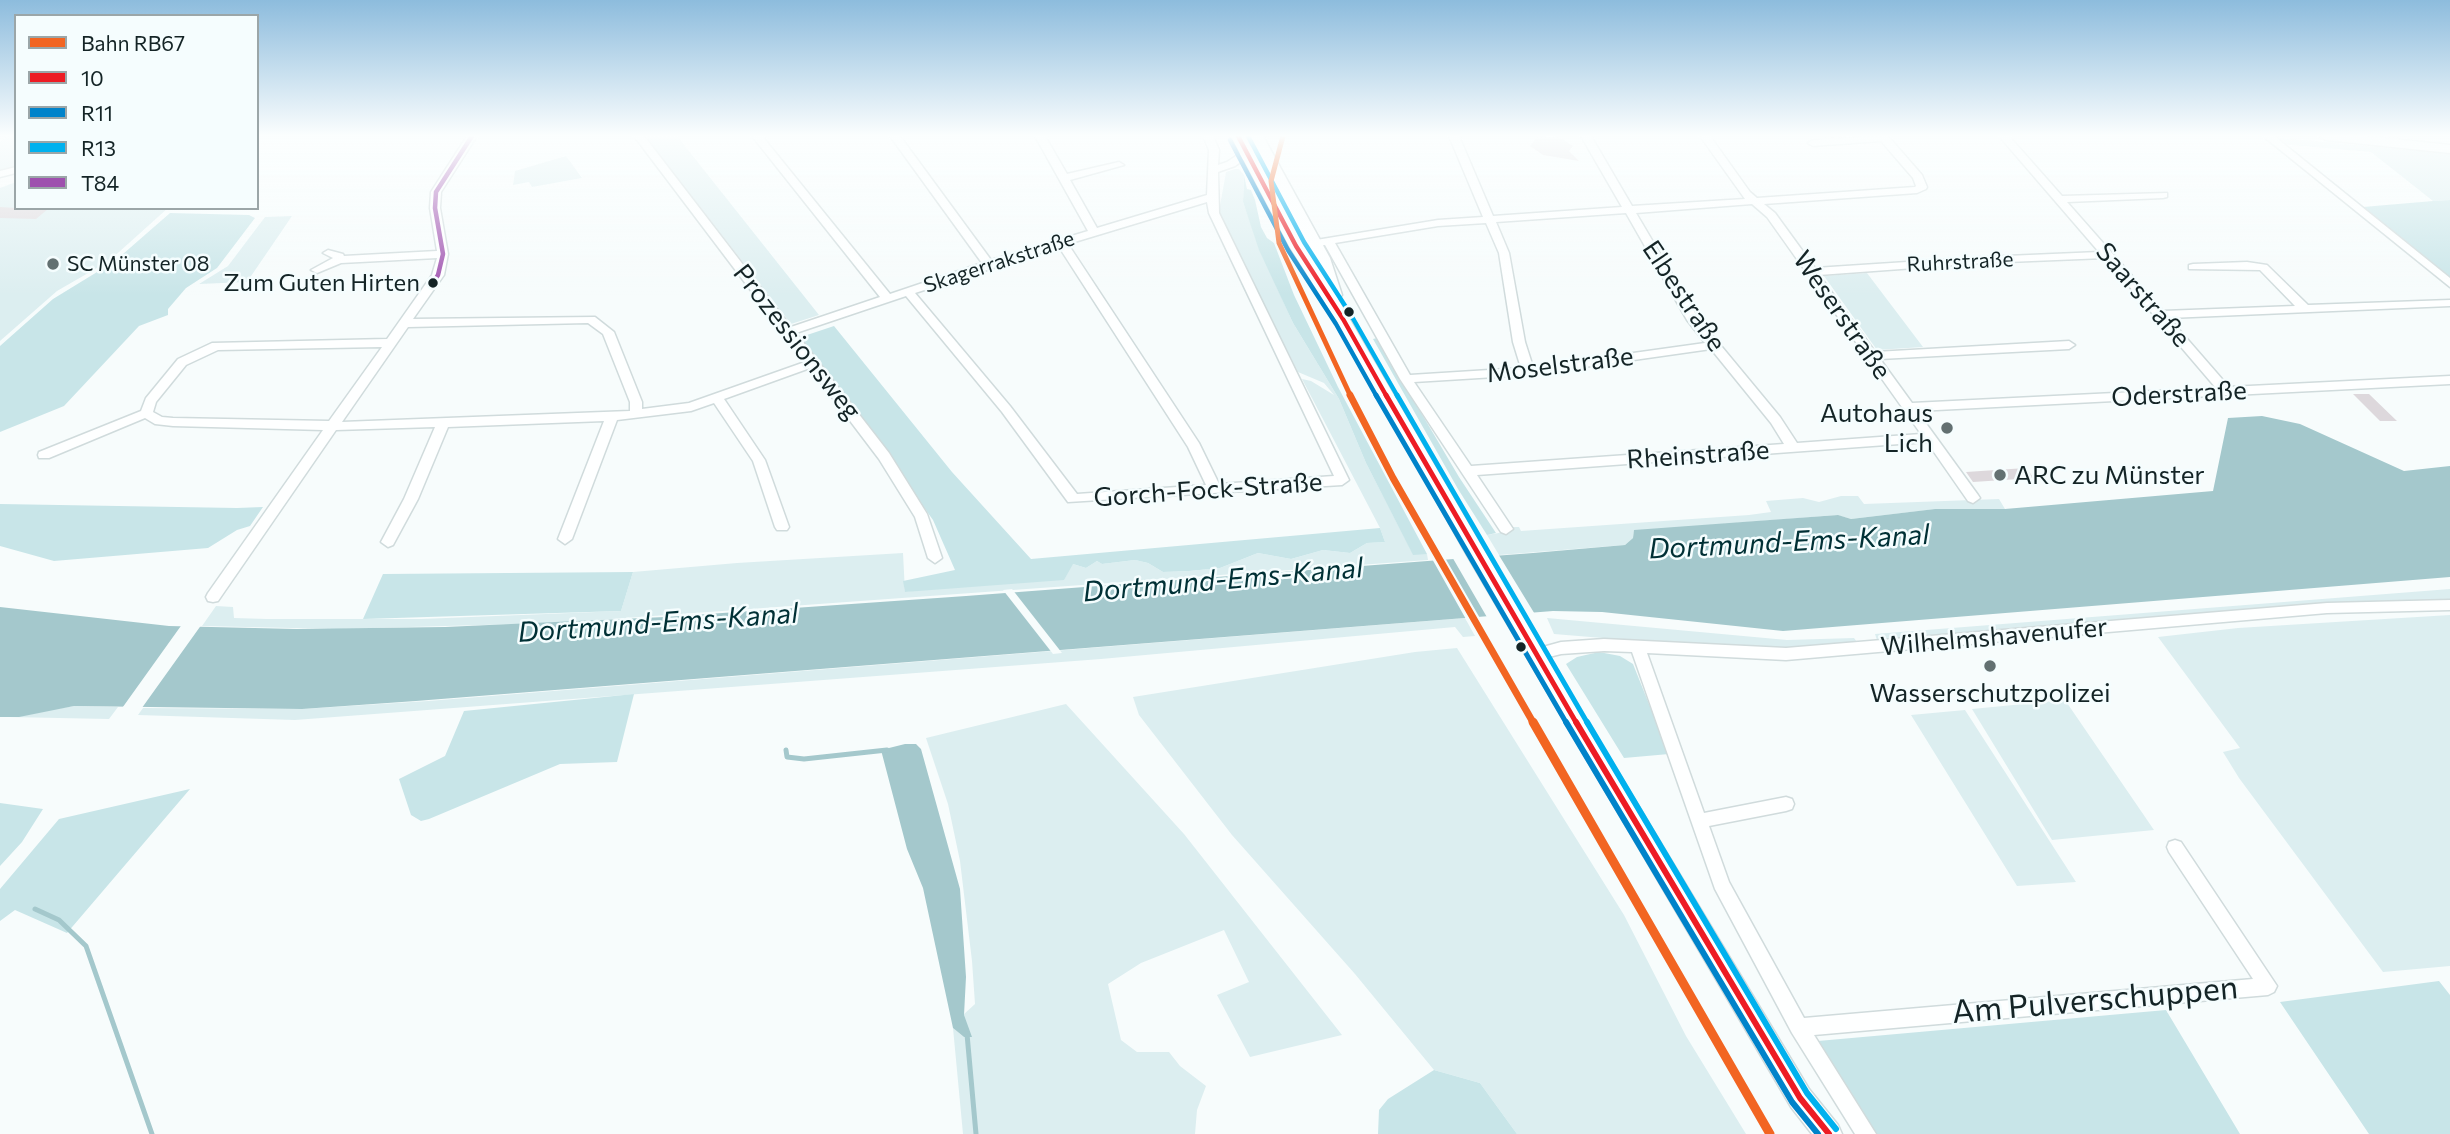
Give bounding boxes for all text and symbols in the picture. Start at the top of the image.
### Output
legend [14,14,259,210]
text: Bahn RB67 [81,30,185,55]
text: 10 [81,65,104,90]
text: R11 [81,100,113,125]
text: R13 [81,135,116,160]
text: T84 [81,170,119,195]
street label: Skagerrakstraße [920,226,1078,298]
street label: Elbestraße [1636,235,1732,357]
street label: Saarstraße [2089,236,2197,354]
street label: Weserstraße [1786,245,1898,385]
street label: Ruhrstraße [1906,247,2014,277]
place label: SC Münster 08 [67,251,209,277]
marker: SC Münster 08 [45,256,61,272]
street label: Prozessionsweg [727,258,867,426]
place label: Zum Guten Hirten [223,269,420,297]
marker: Zum Guten Hirten [426,276,440,290]
unlabelled marker [1342,305,1356,319]
street label: Moselstraße [1485,341,1635,389]
street label: Oderstraße [2111,375,2247,413]
place label: Autohaus Lich [1820,397,1933,458]
marker: Autohaus Lich [1939,420,1955,436]
street label: Rheinstraße [1625,434,1771,476]
place label: ARC zu Münster [2014,459,2205,491]
street label: Gorch-Fock-Straße [1092,466,1324,514]
marker: ARC zu Münster [1992,467,2008,483]
water label: Dortmund-Ems-Kanal [1648,518,1930,566]
water label: Dortmund-Ems-Kanal [1082,551,1364,609]
water label: Dortmund-Ems-Kanal [517,596,799,650]
street label: Wilhelmshavenufer [1879,612,2109,662]
unlabelled marker [1514,640,1528,654]
marker: Wasserschutzpolizei [1982,658,1998,674]
place label: Wasserschutzpolizei [1869,677,2111,709]
street label: Am Pulverschuppen [1950,968,2240,1032]

